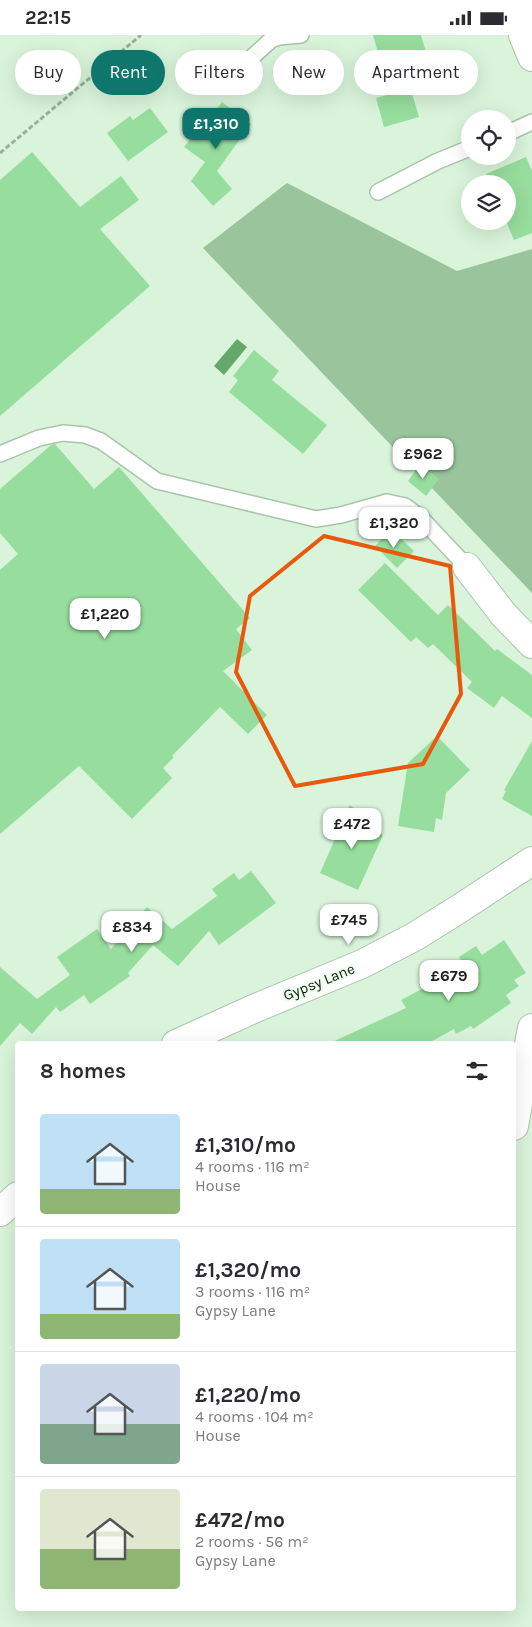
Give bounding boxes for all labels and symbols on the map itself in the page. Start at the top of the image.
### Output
pin: £1,310 [175,107,257,150]
pin: £962 [393,437,453,480]
pin: £1,320 [353,507,435,549]
pin: £1,220 [64,597,146,640]
pin: £472 [322,807,382,850]
pin: £745 [319,903,379,946]
pin: £834 [102,911,162,953]
pin: £679 [419,959,479,1002]
street label: Gypsy Lane [281,960,357,1004]

